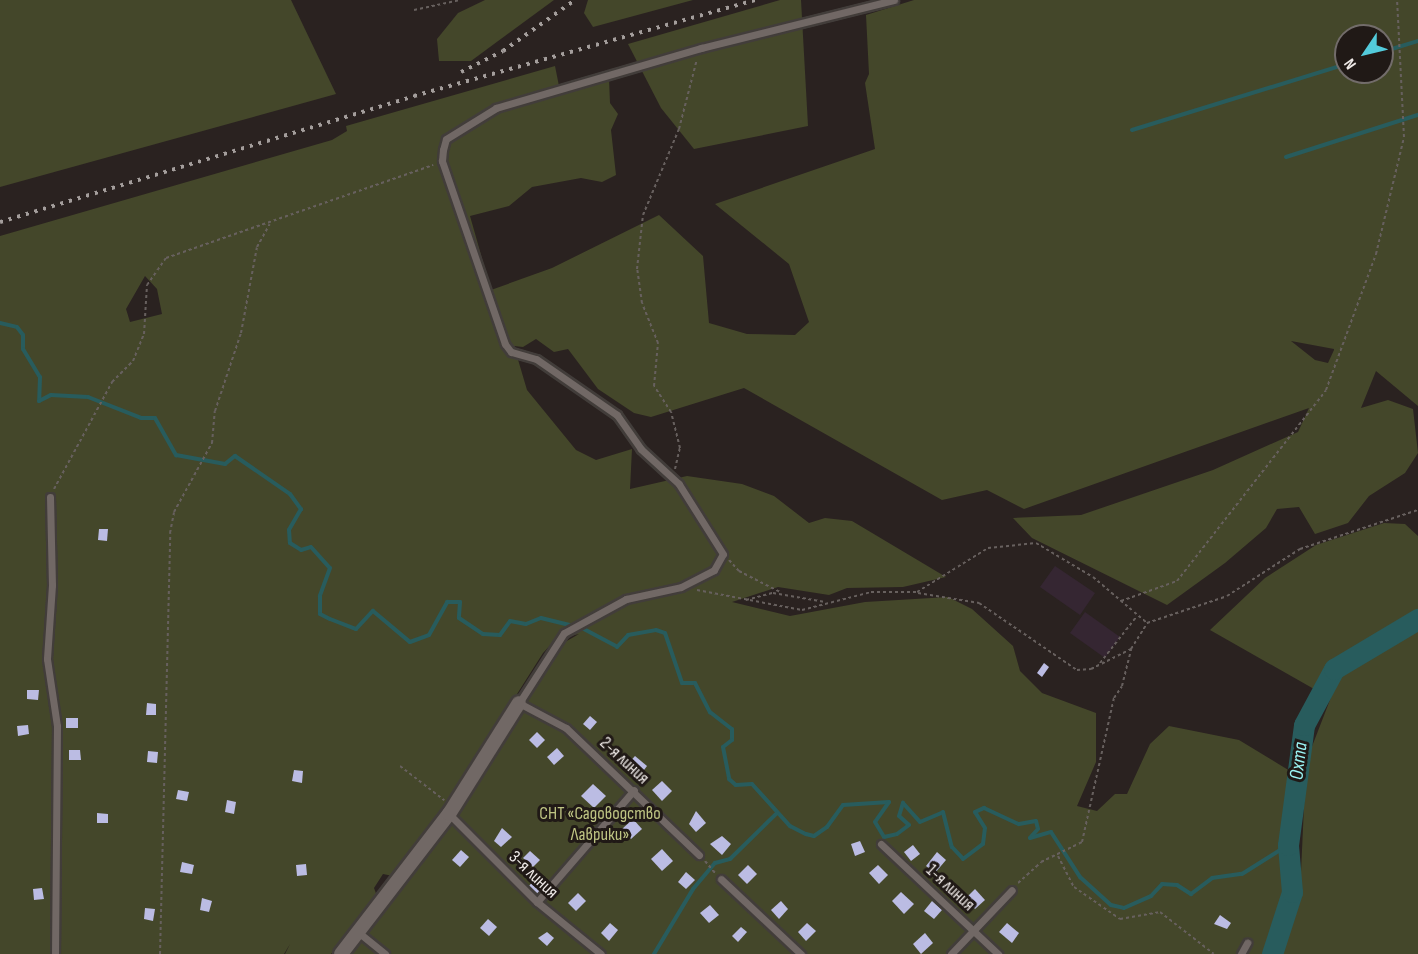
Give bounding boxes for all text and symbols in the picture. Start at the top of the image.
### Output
north arrow [1334,24,1394,84]
text: N [1340,55,1361,72]
street label: 2-я линия [595,733,653,789]
water label: Охта [1285,741,1313,781]
park label: СНТ «Садоводство Лаврики» [539,804,661,846]
street label: 3-я линия [504,847,562,903]
street label: 1-я линия [921,860,979,916]

